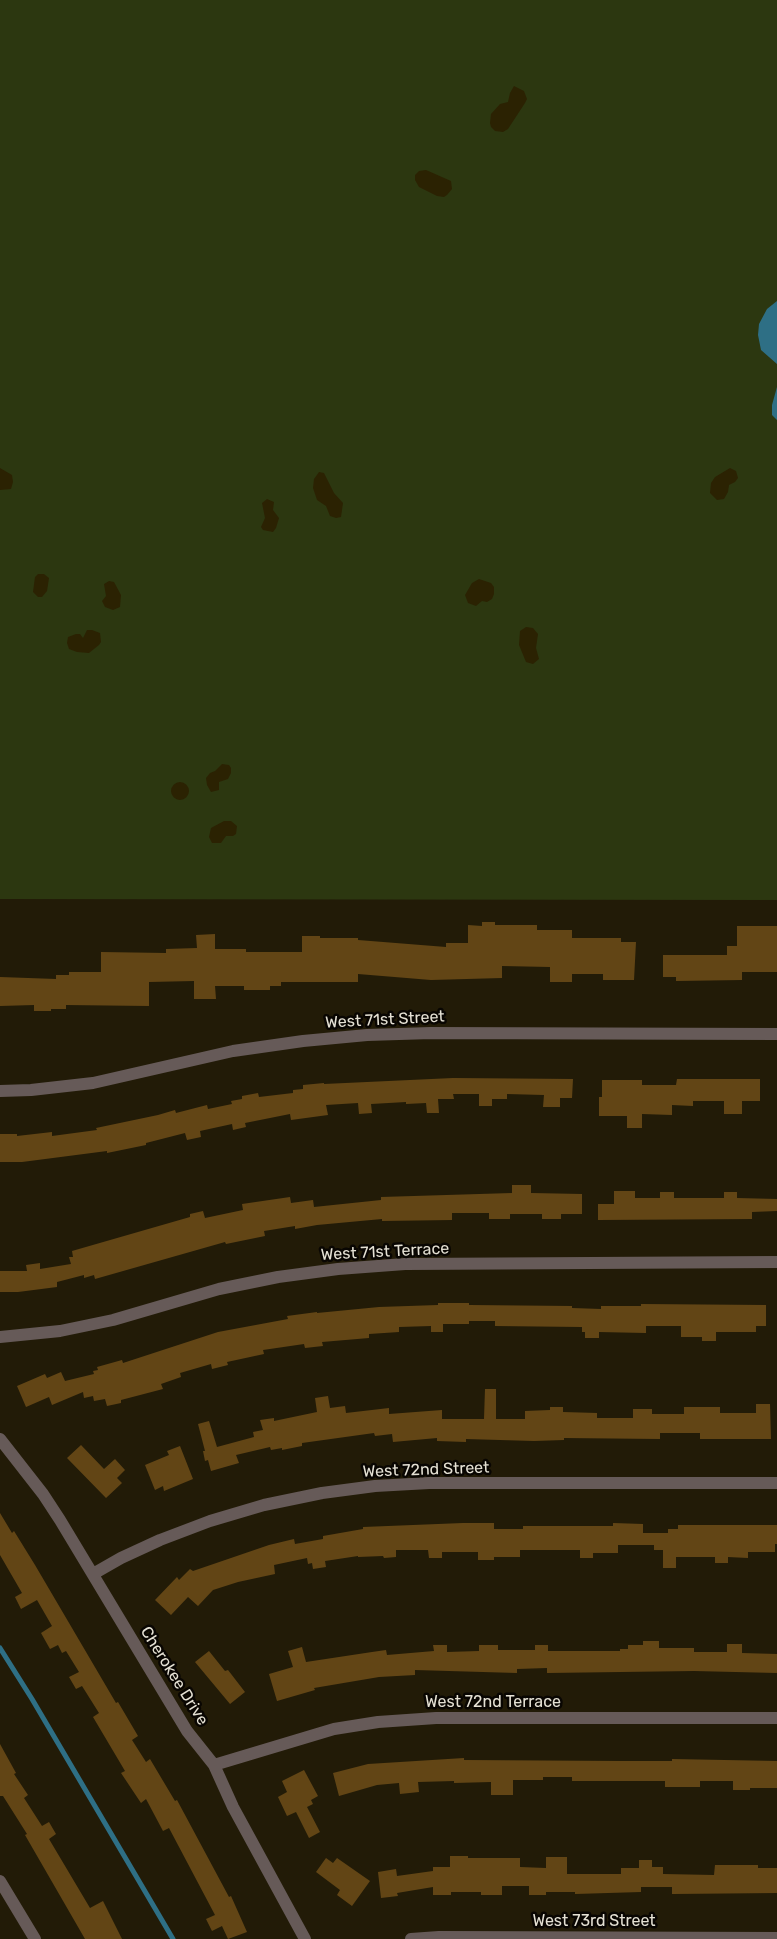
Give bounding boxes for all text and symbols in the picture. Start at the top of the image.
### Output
street label: West 71st Street [325,1007,445,1033]
street label: West 71st Terrace [320,1239,450,1265]
street label: West 72nd Street [362,1458,490,1482]
street label: Cherokee Drive [136,1623,212,1729]
street label: West 72nd Terrace [425,1692,561,1712]
street label: West 73rd Street [532,1911,656,1931]

